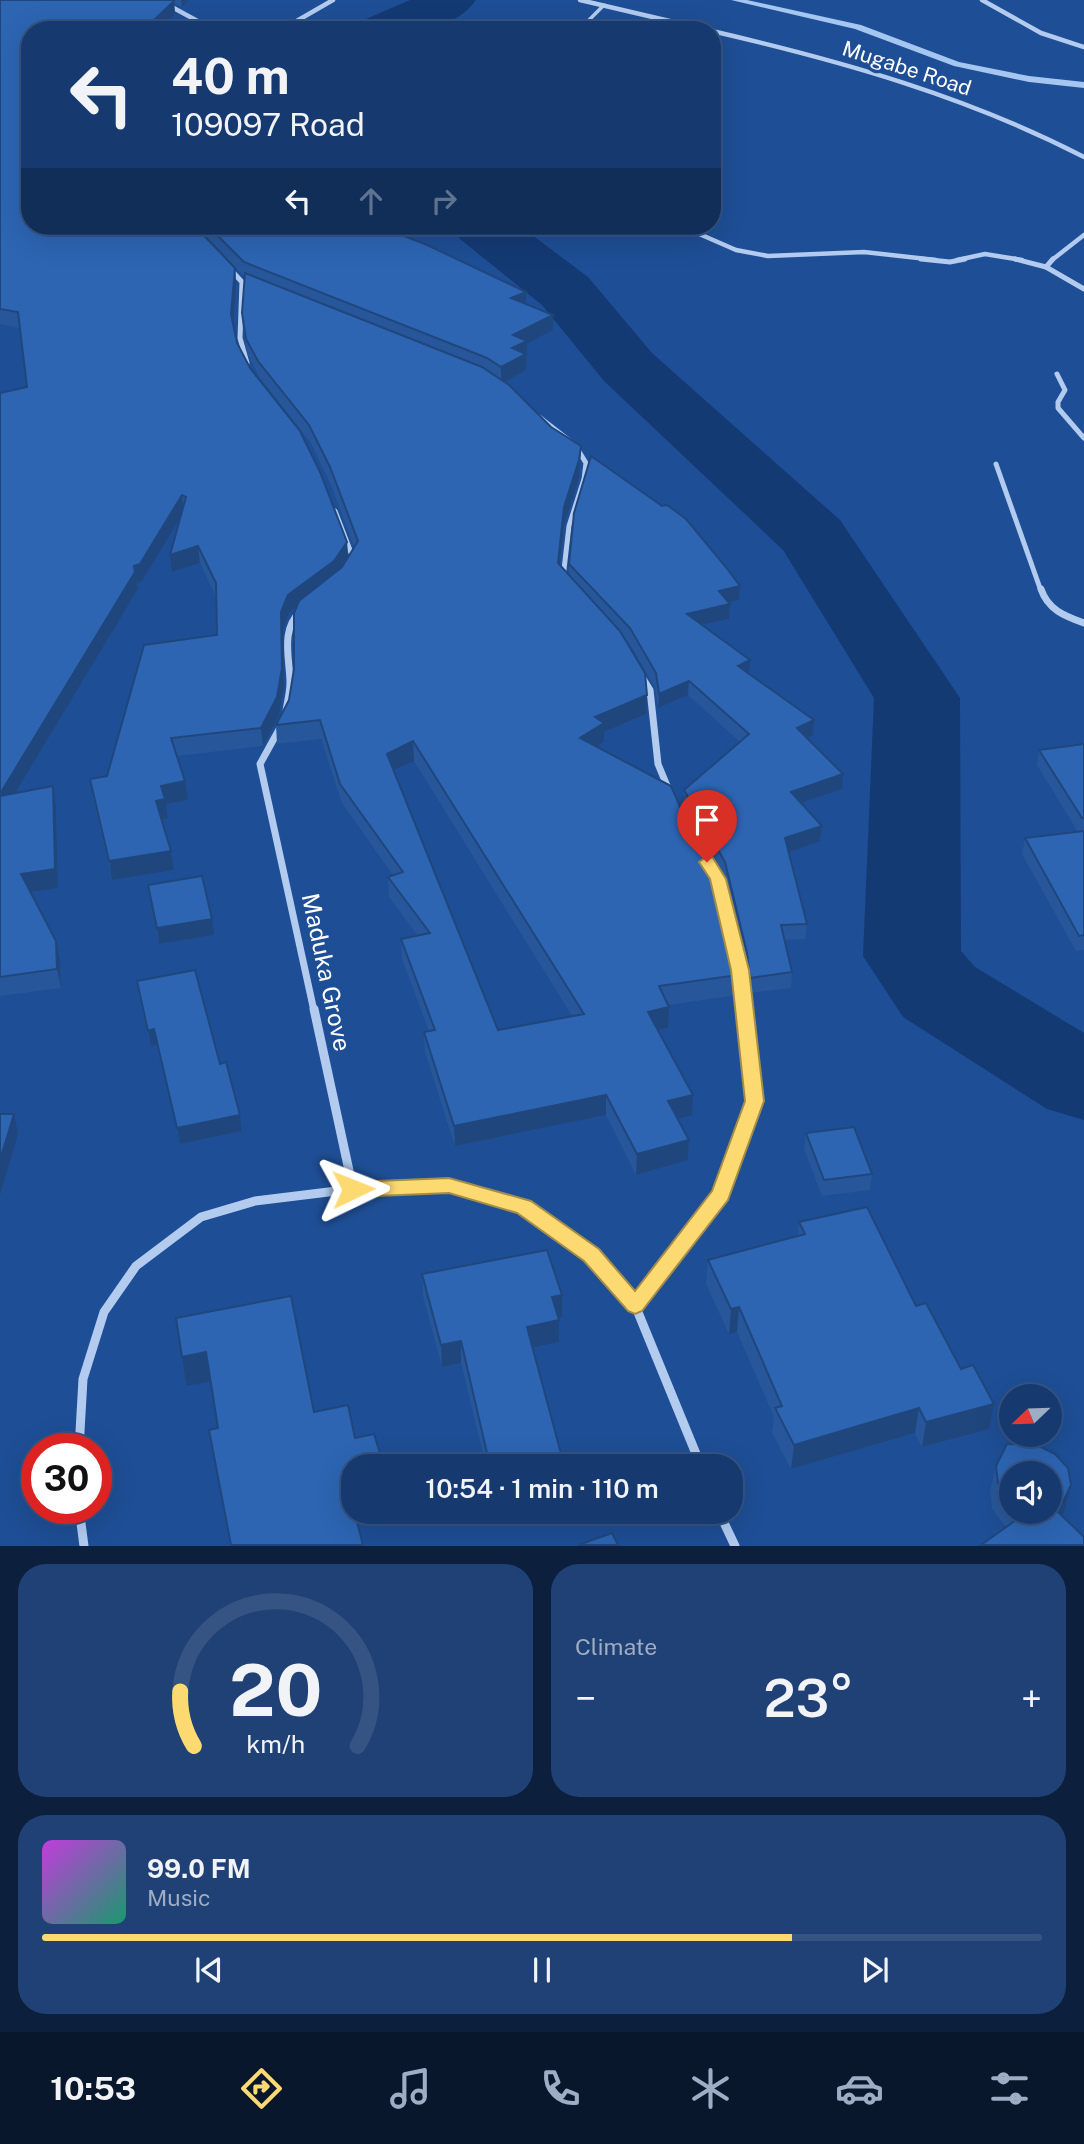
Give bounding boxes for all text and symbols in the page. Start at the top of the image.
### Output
street label: Mugabe Road [839,35,975,101]
text: 40 m [171,47,290,105]
icon: left [56,49,147,140]
text: 109097 Road [171,106,365,143]
icon: left [279,182,317,220]
icon: ahead [352,182,390,220]
icon: right [425,182,463,220]
pin [677,790,737,862]
icon: arrive [688,801,726,839]
street label: Maduka Grove [297,891,357,1053]
position arrow [316,1152,390,1226]
north arrow [999,1384,1062,1447]
map controls [999,1384,1062,1524]
speed limit sign: 30 [21,1433,112,1524]
button: sound [999,1461,1062,1524]
text: 10:54 · 1 min · 110 m [425,1473,659,1504]
text: Climate [575,1633,657,1660]
text: 20 [229,1648,322,1733]
text: 23° [763,1668,854,1729]
text: − [575,1676,596,1721]
text: + [1021,1676,1042,1721]
text: km/h [246,1729,305,1759]
text: 99.0 FM [147,1853,251,1884]
text: Music [147,1884,211,1911]
icon: previous [190,1951,228,1989]
icon: pause [523,1951,561,1989]
icon: next [856,1951,894,1989]
icon: directions [237,2064,286,2113]
icon: music [386,2064,435,2113]
icon: phone [536,2064,585,2113]
icon: climate [686,2064,735,2113]
icon: car [835,2064,884,2113]
icon: filters [985,2064,1034,2113]
text: 10:53 [50,2070,136,2107]

